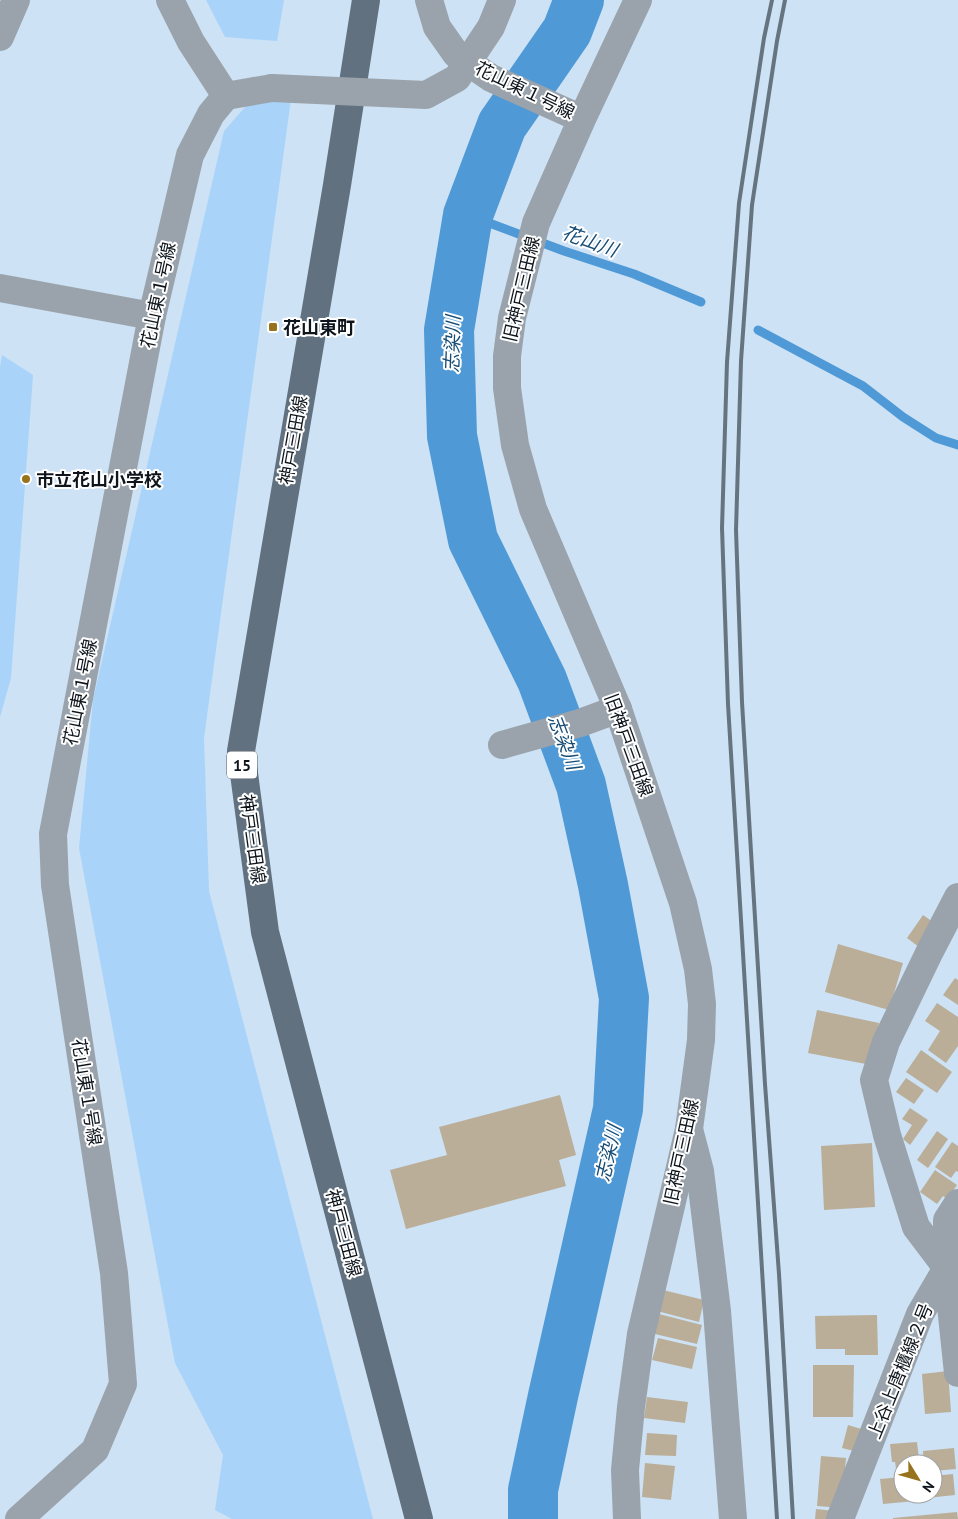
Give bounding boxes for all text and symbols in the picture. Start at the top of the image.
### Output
street label: 花山東１号線 [471,56,579,124]
water label: 花山川 [559,220,623,263]
street label: 旧神戸三田線 [498,234,544,344]
street label: 花山東１号線 [136,240,180,350]
water label: 志染川 [439,313,465,373]
place label: 花山東町 [283,316,355,339]
marker: 花山東町 [267,321,279,333]
street label: 神戸三田線 [274,394,312,486]
place label: 市立花山小学校 [36,468,162,491]
marker: 市立花山小学校 [20,473,32,485]
street label: 花山東１号線 [58,637,102,747]
street label: 旧神戸三田線 [600,690,658,800]
water label: 志染川 [544,711,587,775]
road number: 15 [227,752,257,778]
street label: 神戸三田線 [235,793,271,885]
street label: 花山東１号線 [67,1037,107,1147]
street label: 旧神戸三田線 [659,1097,703,1207]
water label: 志染川 [590,1121,627,1183]
street label: 神戸三田線 [321,1187,367,1279]
street label: 上谷上唐櫃線２号 [862,1300,938,1442]
north arrow [893,1454,943,1504]
text: N [918,1478,938,1496]

